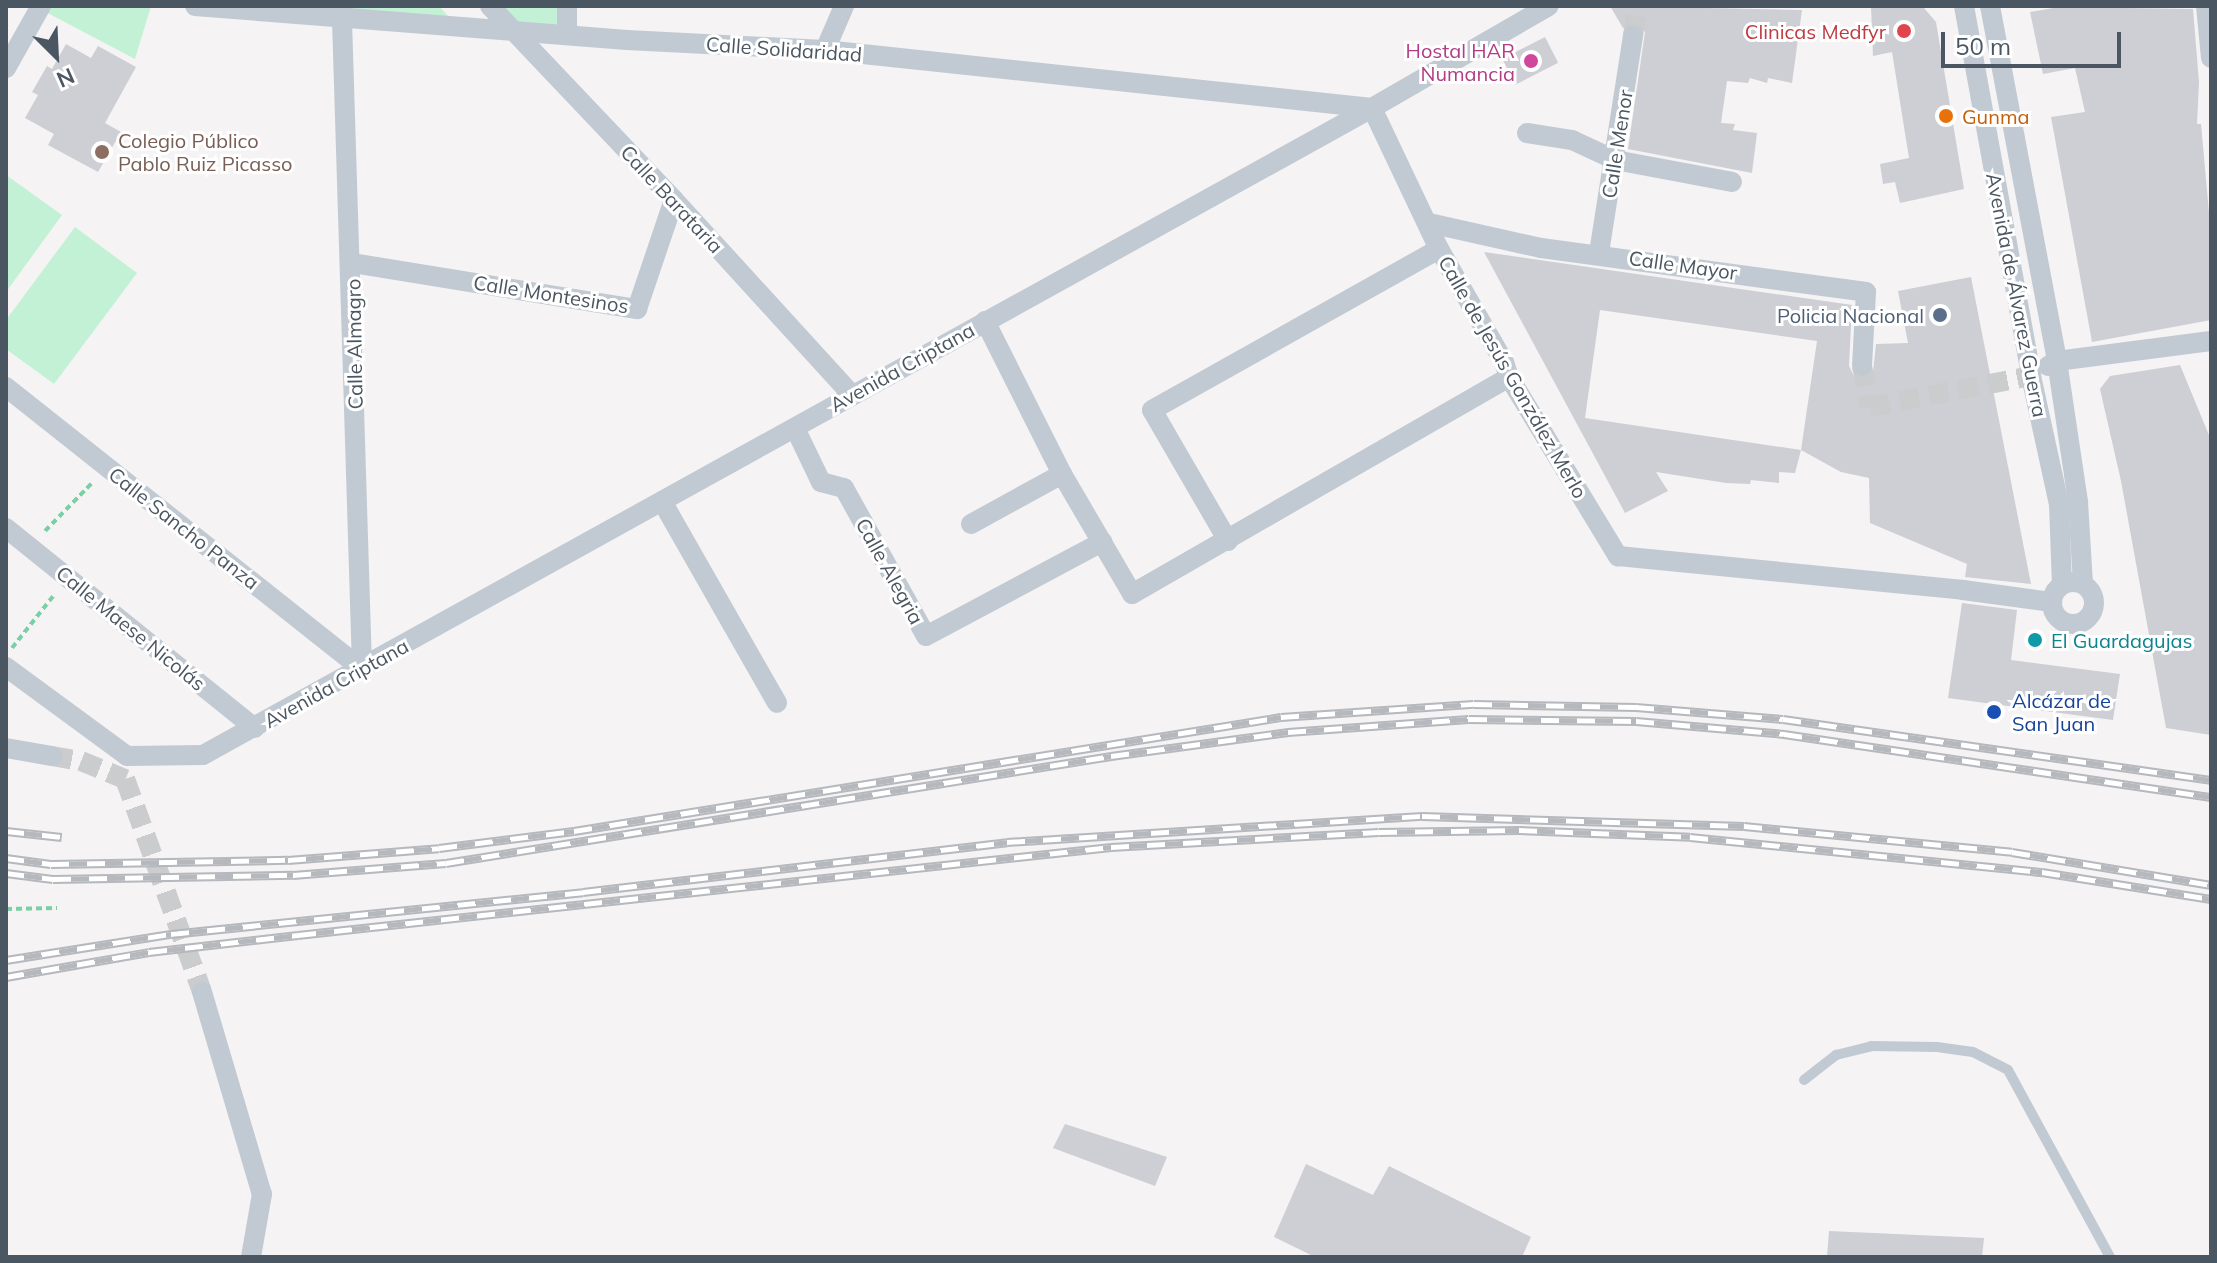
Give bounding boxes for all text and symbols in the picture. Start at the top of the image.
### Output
north arrow [16,16,96,96]
scale bar [1945,16,2125,66]
place label: Clinicas Medfyr [1745,19,1886,43]
marker: Clinicas Medfyr [1893,20,1915,42]
text: 50 m [1955,31,2011,61]
street label: Calle Solidaridad [705,32,863,66]
place label: Hostal HAR Numancia [1406,38,1515,85]
marker: Hostal HAR Numancia [1522,52,1540,70]
text: N [52,62,79,94]
street label: Calle Menor [1597,88,1637,200]
place label: Gunma [1962,104,2029,128]
marker: Gunma [1937,107,1955,125]
place label: Colegio Público Pablo Ruiz Picasso [118,128,293,175]
street label: Calle Barataria [616,140,728,258]
marker: Colegio Público Pablo Ruiz Picasso [93,143,111,161]
street label: Avenida de Álvarez Guerra [1982,171,2052,419]
street label: Calle Mayor [1627,246,1739,284]
street label: Calle de Jesús González Merlo [1434,252,1592,502]
street label: Calle Montesinos [472,270,630,318]
street label: Calle Almagro [341,278,367,410]
place label: Policia Nacional [1777,303,1924,327]
marker: Policia Nacional [1931,306,1949,324]
street label: Avenida Criptana [826,317,978,417]
street label: Calle Sancho Panza [104,462,264,594]
street label: Calle Alegria [851,514,929,628]
street label: Calle Maese Nicolás [52,561,210,695]
place label: El Guardagujas [2051,628,2192,652]
marker: El Guardagujas [2026,631,2044,649]
street label: Avenida Criptana [260,633,412,733]
place label: Alcázar de San Juan [2012,688,2111,735]
marker: Alcázar de San Juan [1983,701,2005,723]

